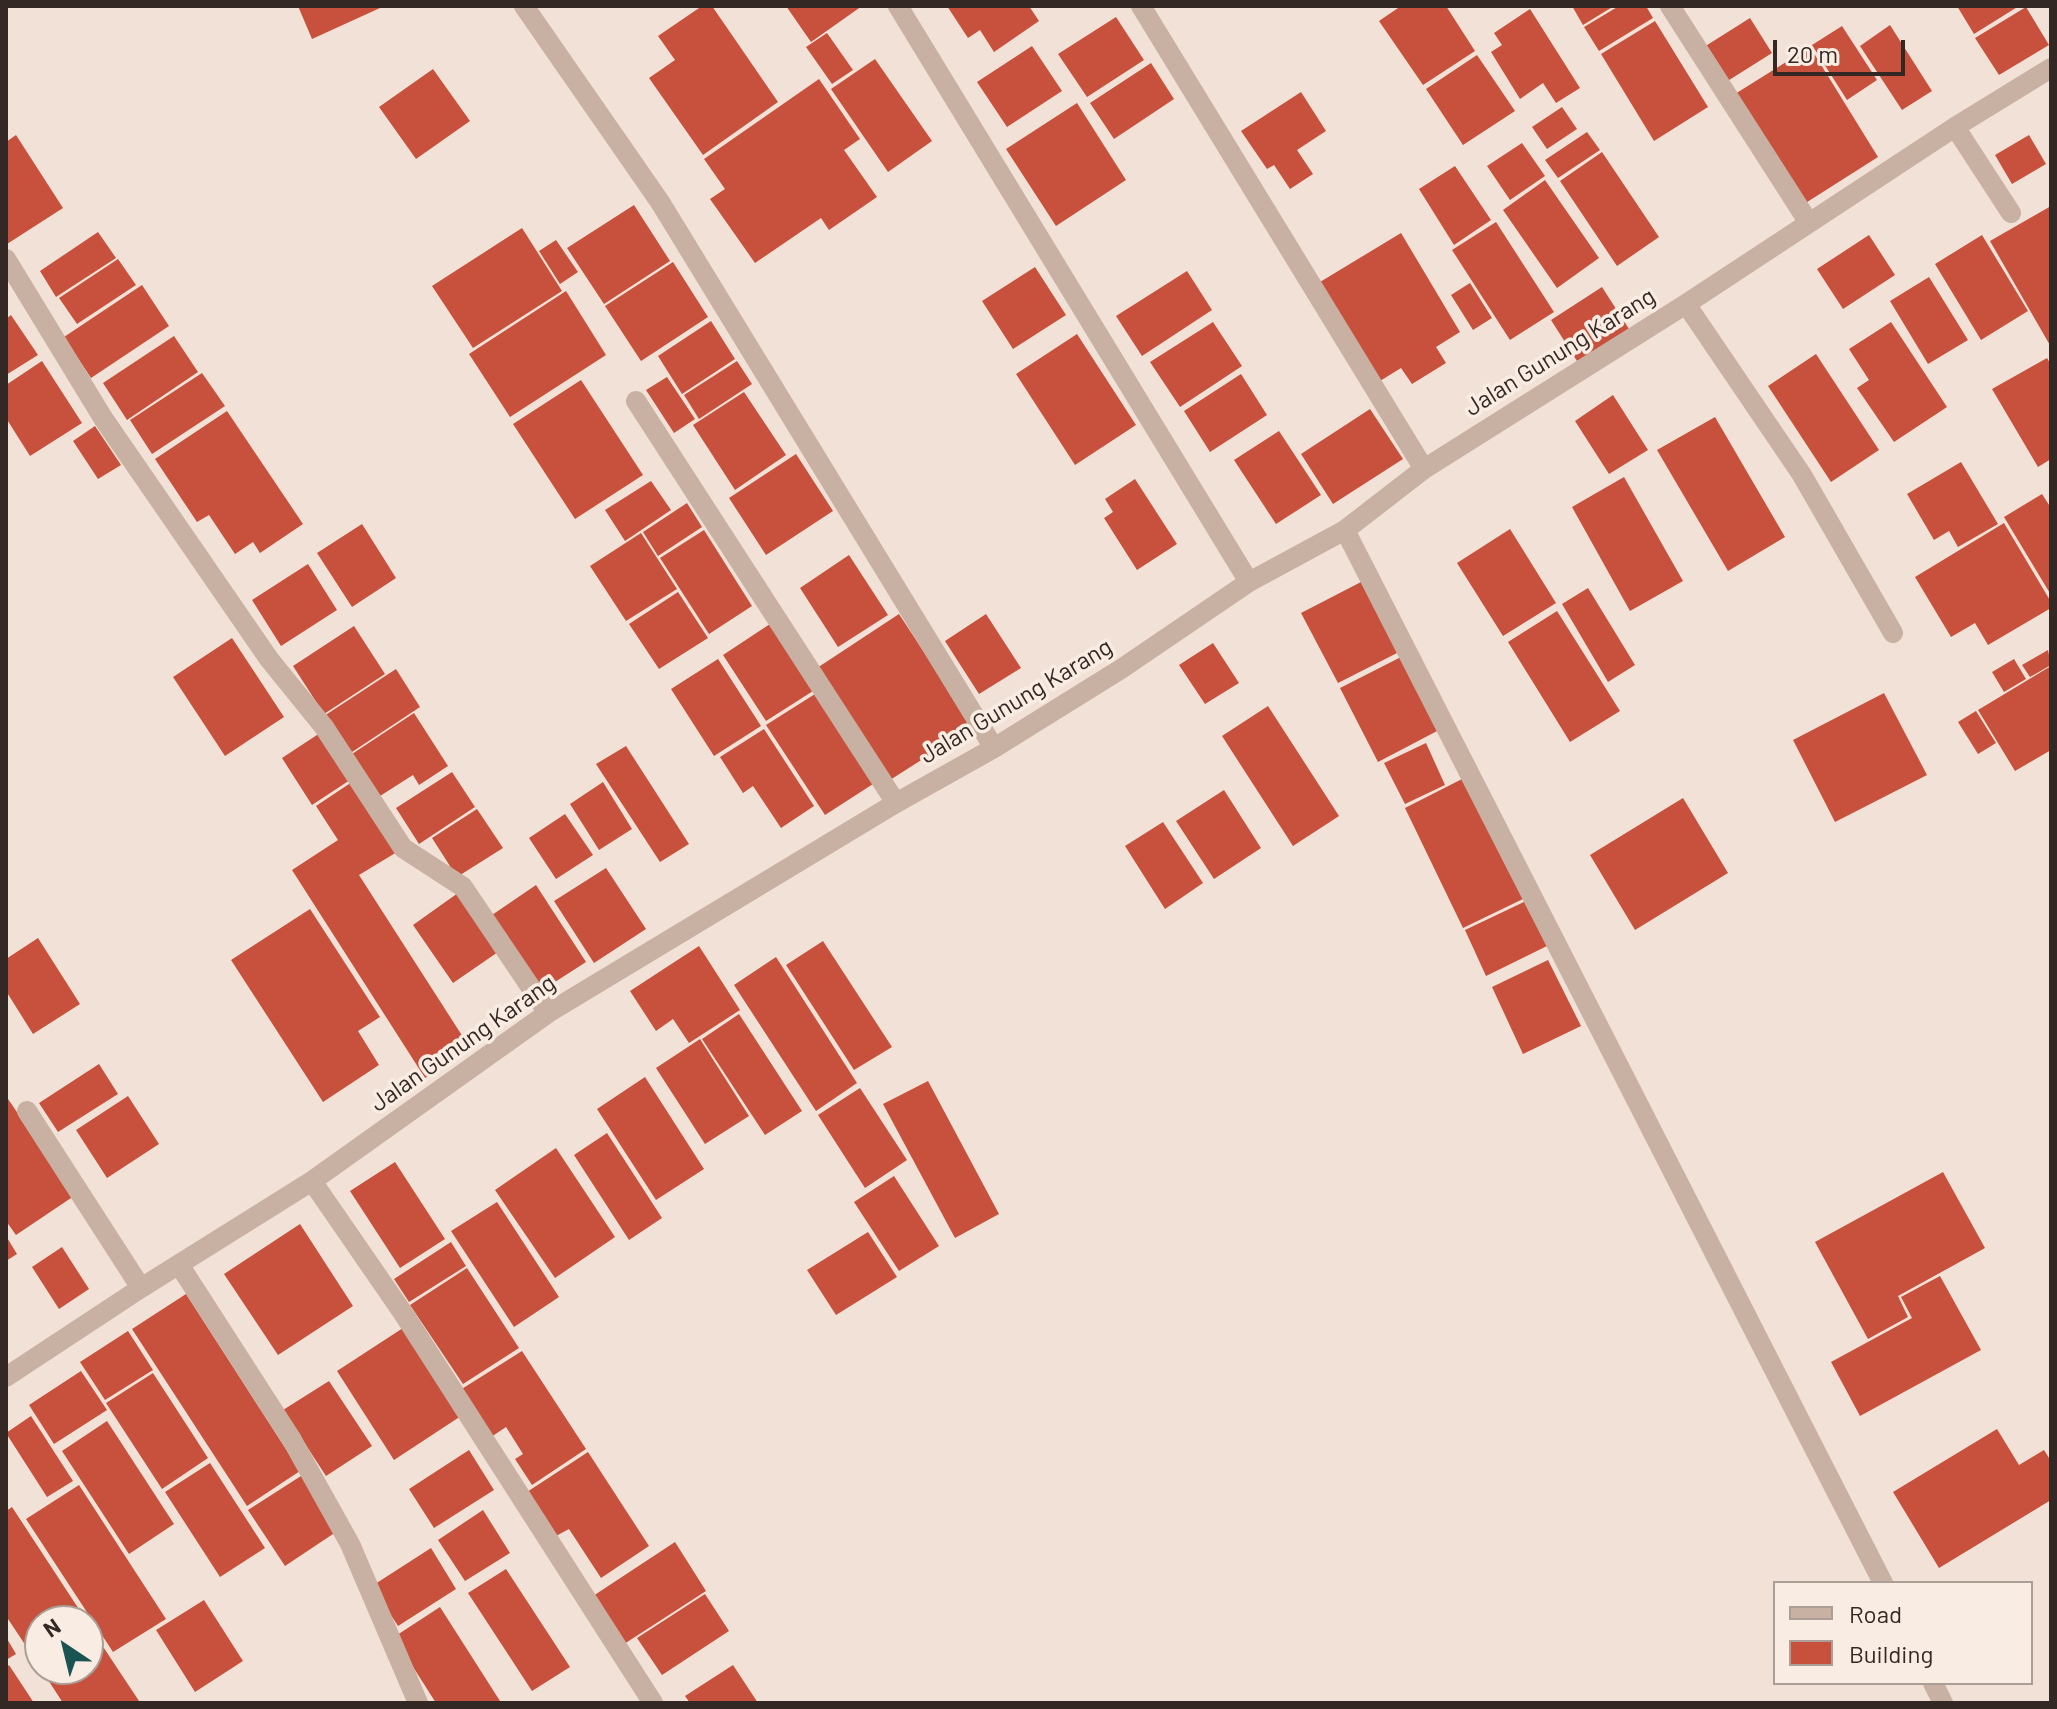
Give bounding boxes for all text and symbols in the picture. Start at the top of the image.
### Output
scale bar [1777,24,1909,74]
text: 20 m [1787,39,1838,68]
street label: Jalan Gunung Karang [1459,282,1661,422]
street label: Jalan Gunung Karang [915,632,1117,770]
street label: Jalan Gunung Karang [365,968,561,1118]
legend [1773,1581,2033,1685]
text: Road [1849,1599,1902,1628]
north arrow [24,1605,104,1685]
text: N [38,1612,65,1642]
text: Building [1849,1639,1933,1668]

